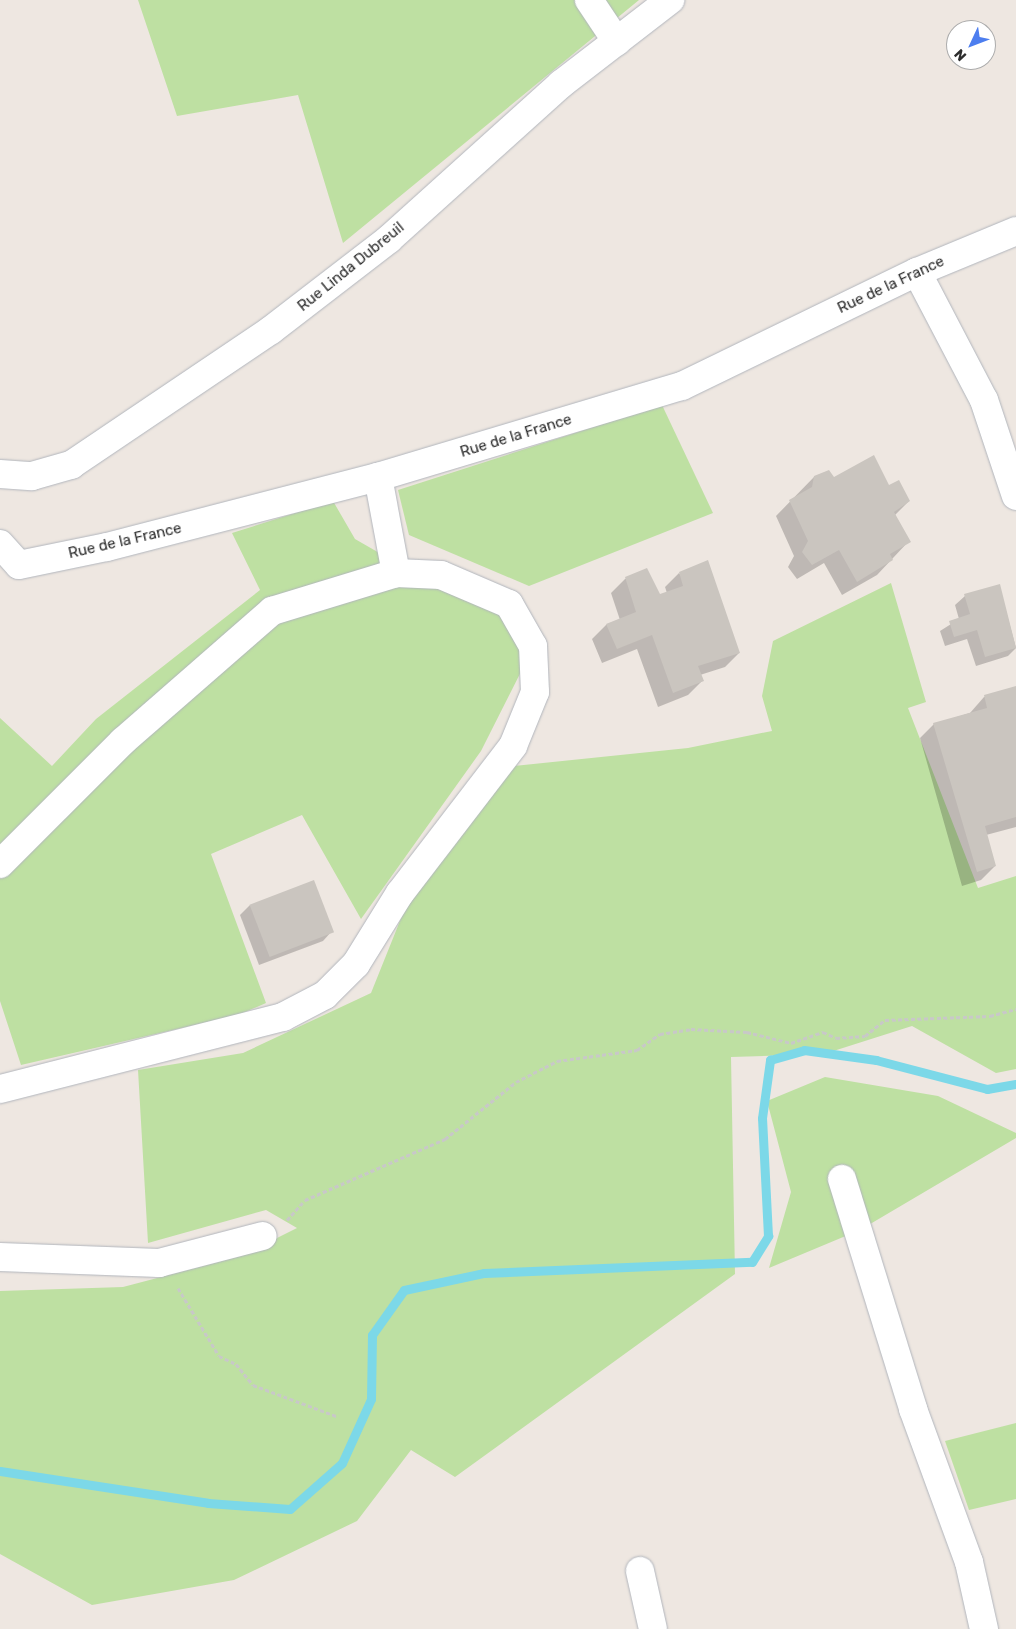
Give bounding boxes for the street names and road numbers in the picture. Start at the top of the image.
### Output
street label: Rue Linda Dubreuil [294,219,408,315]
street label: Rue de la France [835,252,947,318]
street label: Rue de la France [458,410,574,462]
street label: Rue de la France [67,519,183,563]

